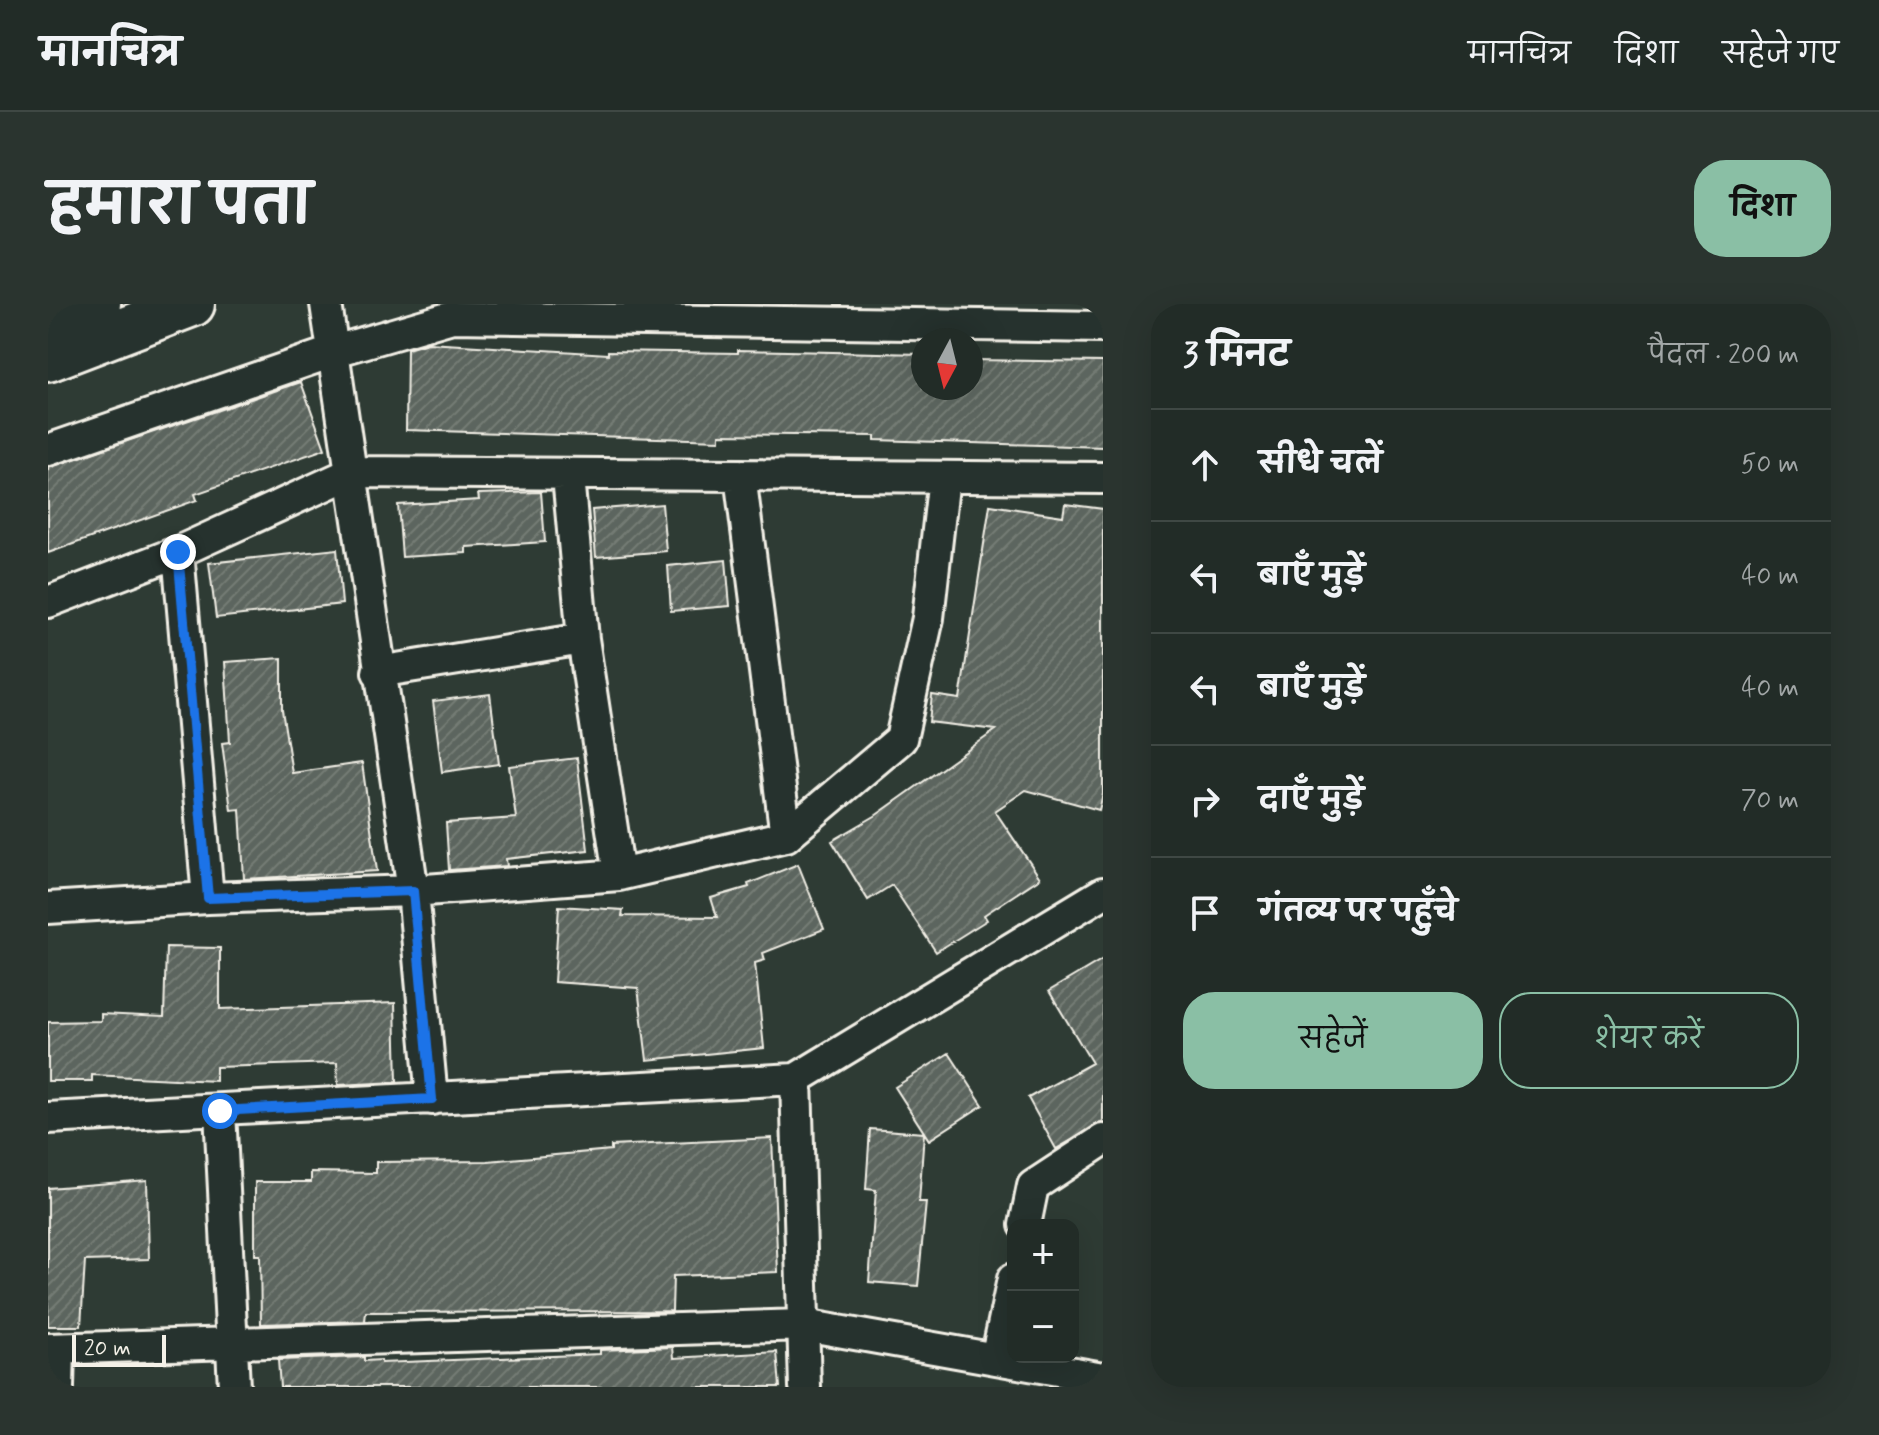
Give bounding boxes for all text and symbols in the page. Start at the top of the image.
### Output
text: मानचित्र [40,30,181,79]
text: मानचित्र [1468,37,1571,74]
text: दिशा [1615,37,1678,74]
text: सहेजे गए [1722,37,1839,74]
button: दिशा [1694,160,1831,257]
text: हमारा पता [48,171,312,244]
north arrow [911,328,983,400]
text: 3 मिनट [1183,333,1290,378]
text: पैदल · 200 m [1648,339,1799,373]
icon: ahead [1183,443,1227,487]
text: सीधे चलें [1259,445,1382,484]
text: 50 m [1741,448,1799,482]
route end [160,534,196,570]
icon: left [1183,555,1227,599]
text: बाएँ मुड़ें [1259,557,1365,596]
text: 40 m [1741,560,1799,594]
icon: left [1183,667,1227,711]
text: बाएँ मुड़ें [1259,669,1365,708]
text: 40 m [1741,672,1799,706]
icon: right [1183,779,1227,823]
text: दाएँ मुड़ें [1259,781,1364,820]
text: 70 m [1741,784,1799,818]
icon: arrive [1183,891,1227,935]
text: गंतव्य पर पहुँचे [1259,893,1458,932]
button: सहेजें [1183,992,1483,1089]
button: शेयर करें [1499,992,1799,1089]
route start [202,1093,238,1129]
map controls [1007,1219,1079,1363]
button: + [1007,1219,1079,1291]
button: − [1007,1291,1079,1363]
scale bar [72,1331,166,1367]
text: 20 m [84,1335,131,1363]

